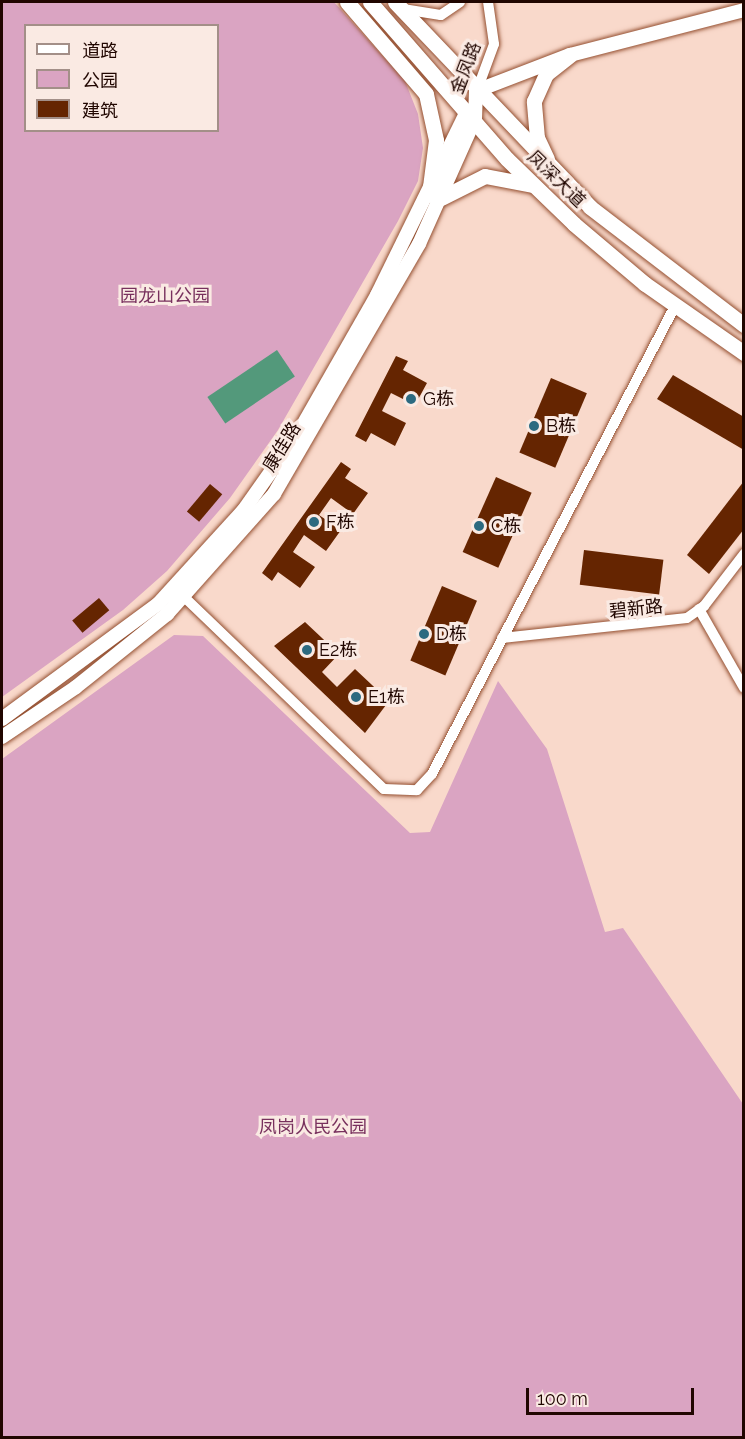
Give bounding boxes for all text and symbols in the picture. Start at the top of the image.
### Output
legend [24,24,219,132]
street label: 金凤路 [446,39,486,97]
text: 道路 [82,40,118,61]
text: 公园 [82,70,118,91]
text: 建筑 [82,100,118,121]
street label: 凤深大道 [523,146,589,212]
park label: 园龙山公园 [120,285,210,307]
place label: G栋 [423,388,454,410]
marker: G栋 [404,392,418,406]
place label: B栋 [546,415,576,437]
street label: 康佳路 [259,418,305,476]
marker: B栋 [527,419,541,433]
place label: F栋 [326,511,355,533]
marker: F栋 [307,515,321,529]
place label: C栋 [491,515,521,537]
marker: C栋 [472,519,486,533]
street label: 碧新路 [608,595,664,623]
place label: D栋 [436,623,467,645]
marker: D栋 [417,627,431,641]
place label: E2栋 [319,639,357,661]
marker: E2栋 [300,643,314,657]
place label: E1栋 [368,686,405,708]
marker: E1栋 [349,690,363,704]
park label: 凤岗人民公园 [259,1116,367,1138]
scale bar [529,1376,697,1414]
text: 100 m [537,1388,588,1409]

